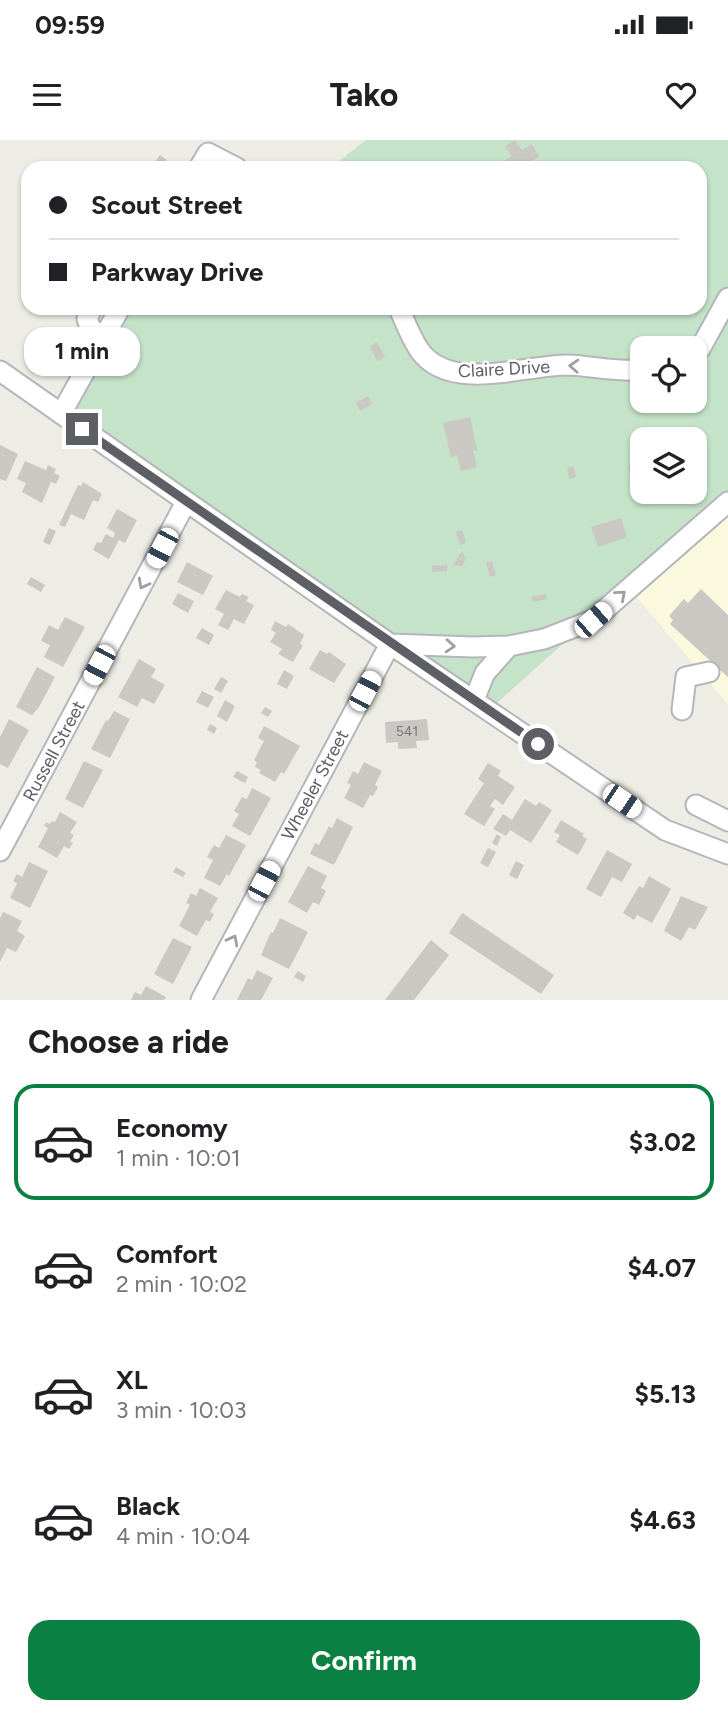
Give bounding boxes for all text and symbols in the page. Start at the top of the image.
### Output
text: 09:59 [35,9,105,41]
icon: menu [28,76,66,114]
text: Tako [330,76,398,114]
icon: heart [662,76,700,114]
text: Scout Street [91,189,243,221]
text: Parkway Drive [91,256,263,288]
callout: 1 min [24,328,140,376]
map controls [630,336,707,504]
button: locate [630,336,707,413]
text: 1 min [55,337,109,365]
street label: Claire Drive [457,356,551,382]
one-way arrow [568,359,579,374]
route end [66,413,98,445]
button: layers [630,427,707,504]
car [143,525,182,571]
one-way arrow [137,576,151,589]
one-way arrow [612,591,625,603]
car [571,598,616,642]
one-way arrow [444,638,455,653]
car [80,642,119,688]
car [346,668,385,714]
street label: Russell Street [18,697,90,805]
house number: 541 [396,723,418,740]
street label: Wheeler Street [277,726,353,844]
route start [522,728,554,760]
car [599,781,646,821]
car [245,858,284,904]
one-way arrow [225,935,238,947]
text: Choose a ride [28,1023,229,1061]
icon: car [32,1111,95,1174]
text: Economy [116,1112,228,1144]
text: $3.02 [629,1126,696,1158]
text: 1 min · 10:01 [116,1144,240,1172]
icon: car [32,1237,95,1300]
text: Comfort [116,1238,218,1270]
text: $4.07 [627,1252,696,1284]
text: 2 min · 10:02 [116,1270,247,1298]
icon: car [32,1363,95,1426]
text: XL [116,1364,148,1396]
text: $5.13 [635,1378,696,1410]
text: 3 min · 10:03 [116,1396,246,1424]
icon: car [32,1489,95,1552]
text: Black [116,1490,180,1522]
text: $4.63 [629,1504,696,1536]
text: 4 min · 10:04 [116,1522,250,1550]
button: Confirm [28,1620,700,1700]

